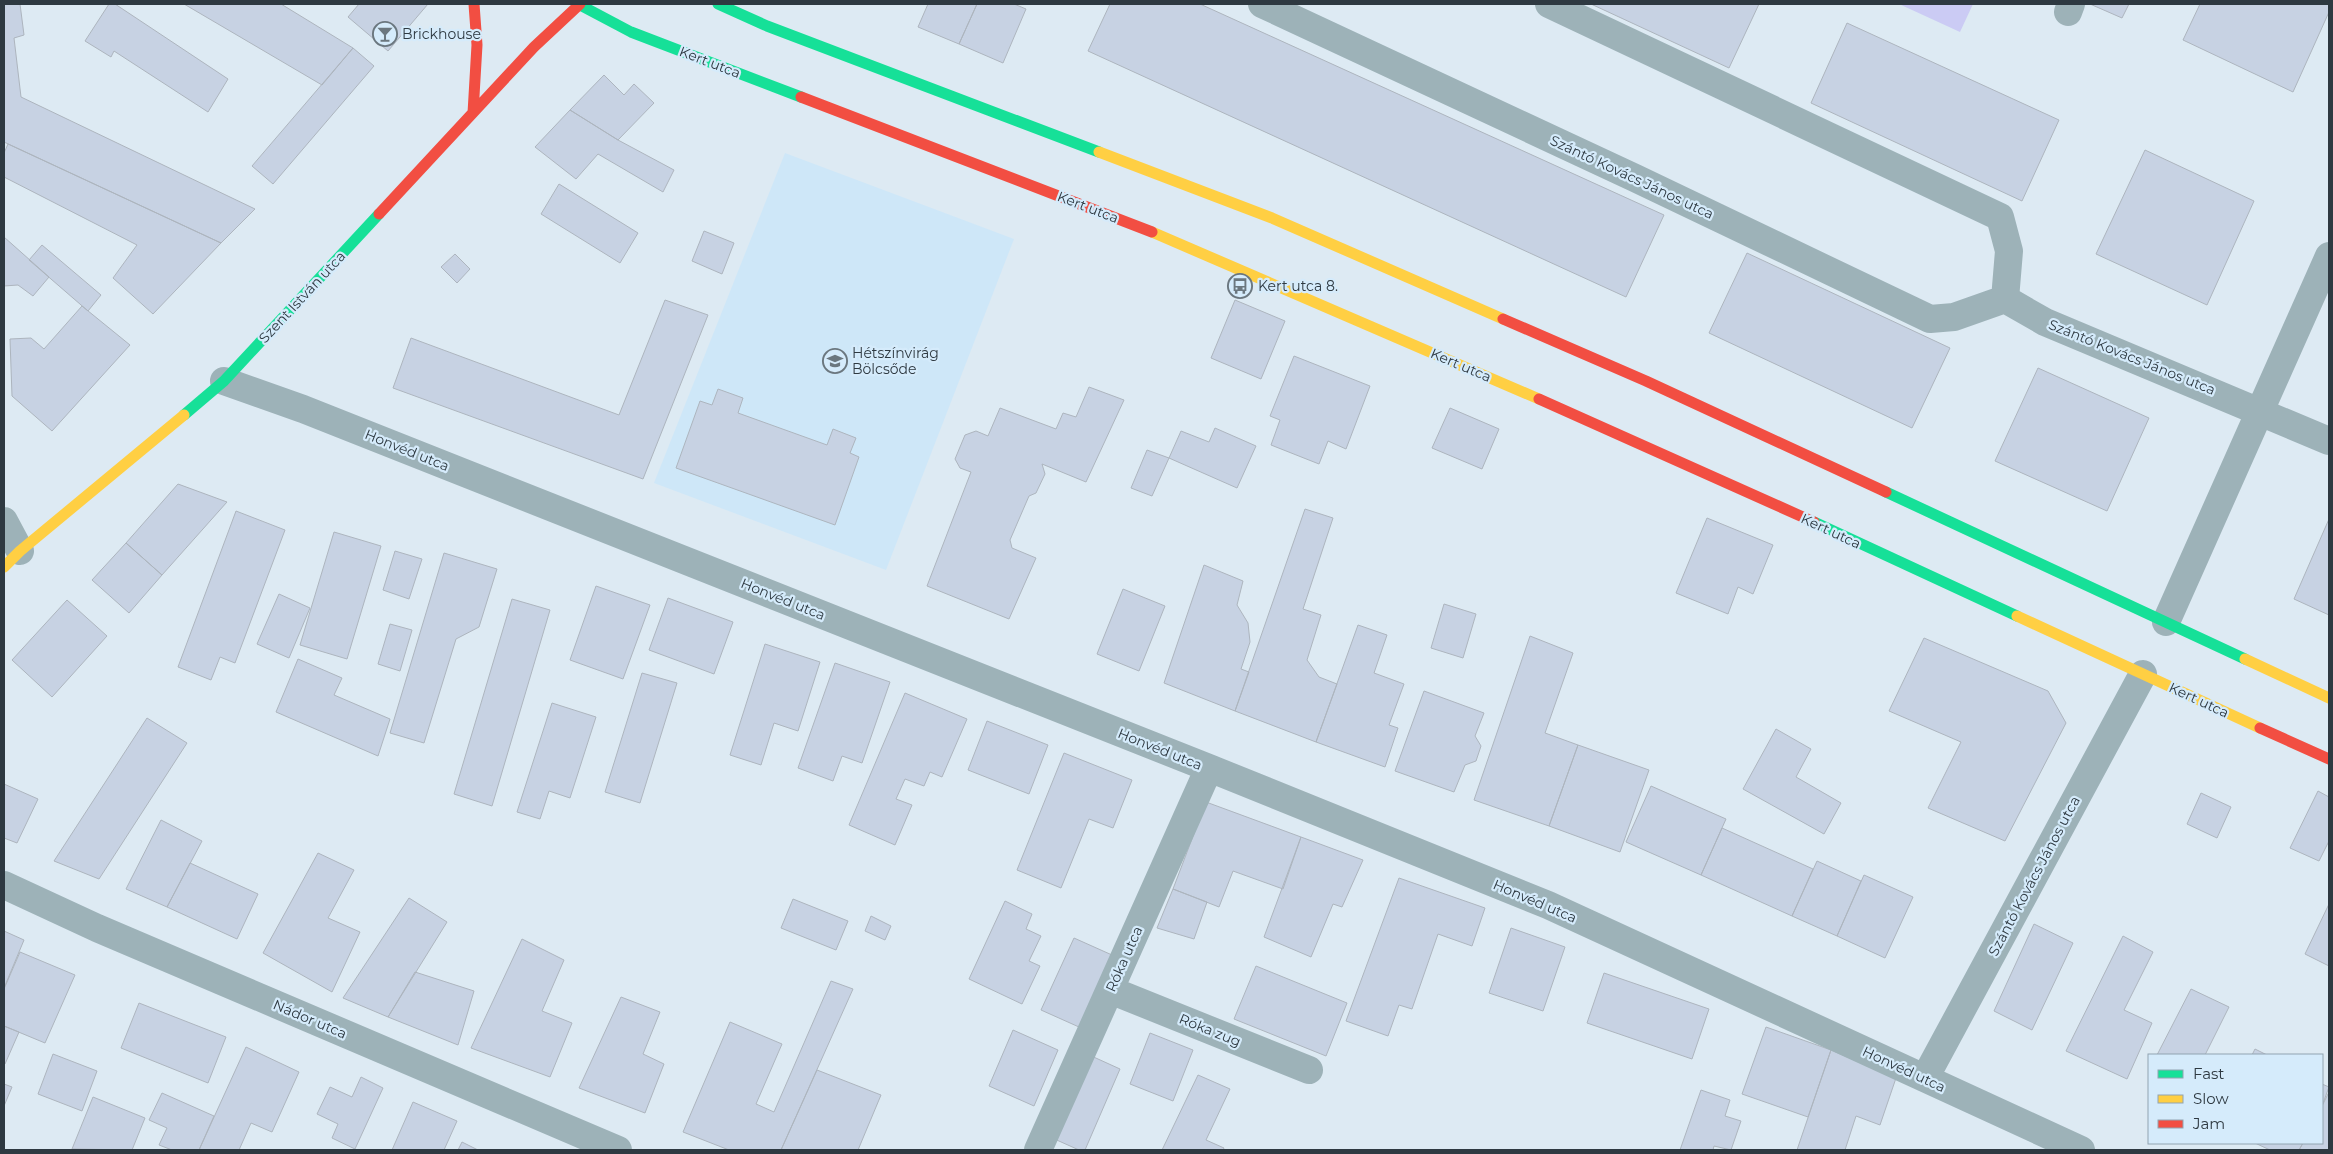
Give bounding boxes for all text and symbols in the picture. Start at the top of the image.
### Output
bar icon: Brickhouse [372,21,398,47]
place label: Brickhouse [402,25,481,43]
street label: Kert utca [677,42,743,82]
street label: Szántó Kovács János utca [1547,131,1717,223]
street label: Kert utca [1055,187,1121,227]
street label: Szent István utca [255,247,349,347]
bus stop icon: Kert utca 8. [1227,273,1253,299]
place label: Kert utca 8. [1258,277,1338,295]
street label: Szántó Kovács János utca [2046,315,2218,399]
place label: Hétszínvirág Bölcsőde [852,344,939,378]
street label: Kert utca [1428,344,1494,386]
school or university icon: Hétszínvirág Bölcsőde [822,348,848,374]
street label: Honvéd utca [362,425,452,475]
street label: Kert utca [1798,509,1864,553]
street label: Honvéd utca [738,574,828,624]
street label: Kert utca [2166,678,2232,722]
street label: Honvéd utca [1115,724,1205,774]
street label: Szántó Kovács János utca [1984,793,2084,959]
street label: Honvéd utca [1490,875,1580,927]
street label: Róka utca [1102,923,1146,995]
street label: Nádor utca [271,995,349,1043]
street label: Róka zug [1176,1009,1244,1051]
street label: Honvéd utca [1860,1042,1948,1096]
legend [2148,1054,2323,1144]
text: Fast [2193,1064,2224,1083]
text: Slow [2193,1089,2229,1108]
text: Jam [2192,1114,2225,1133]

